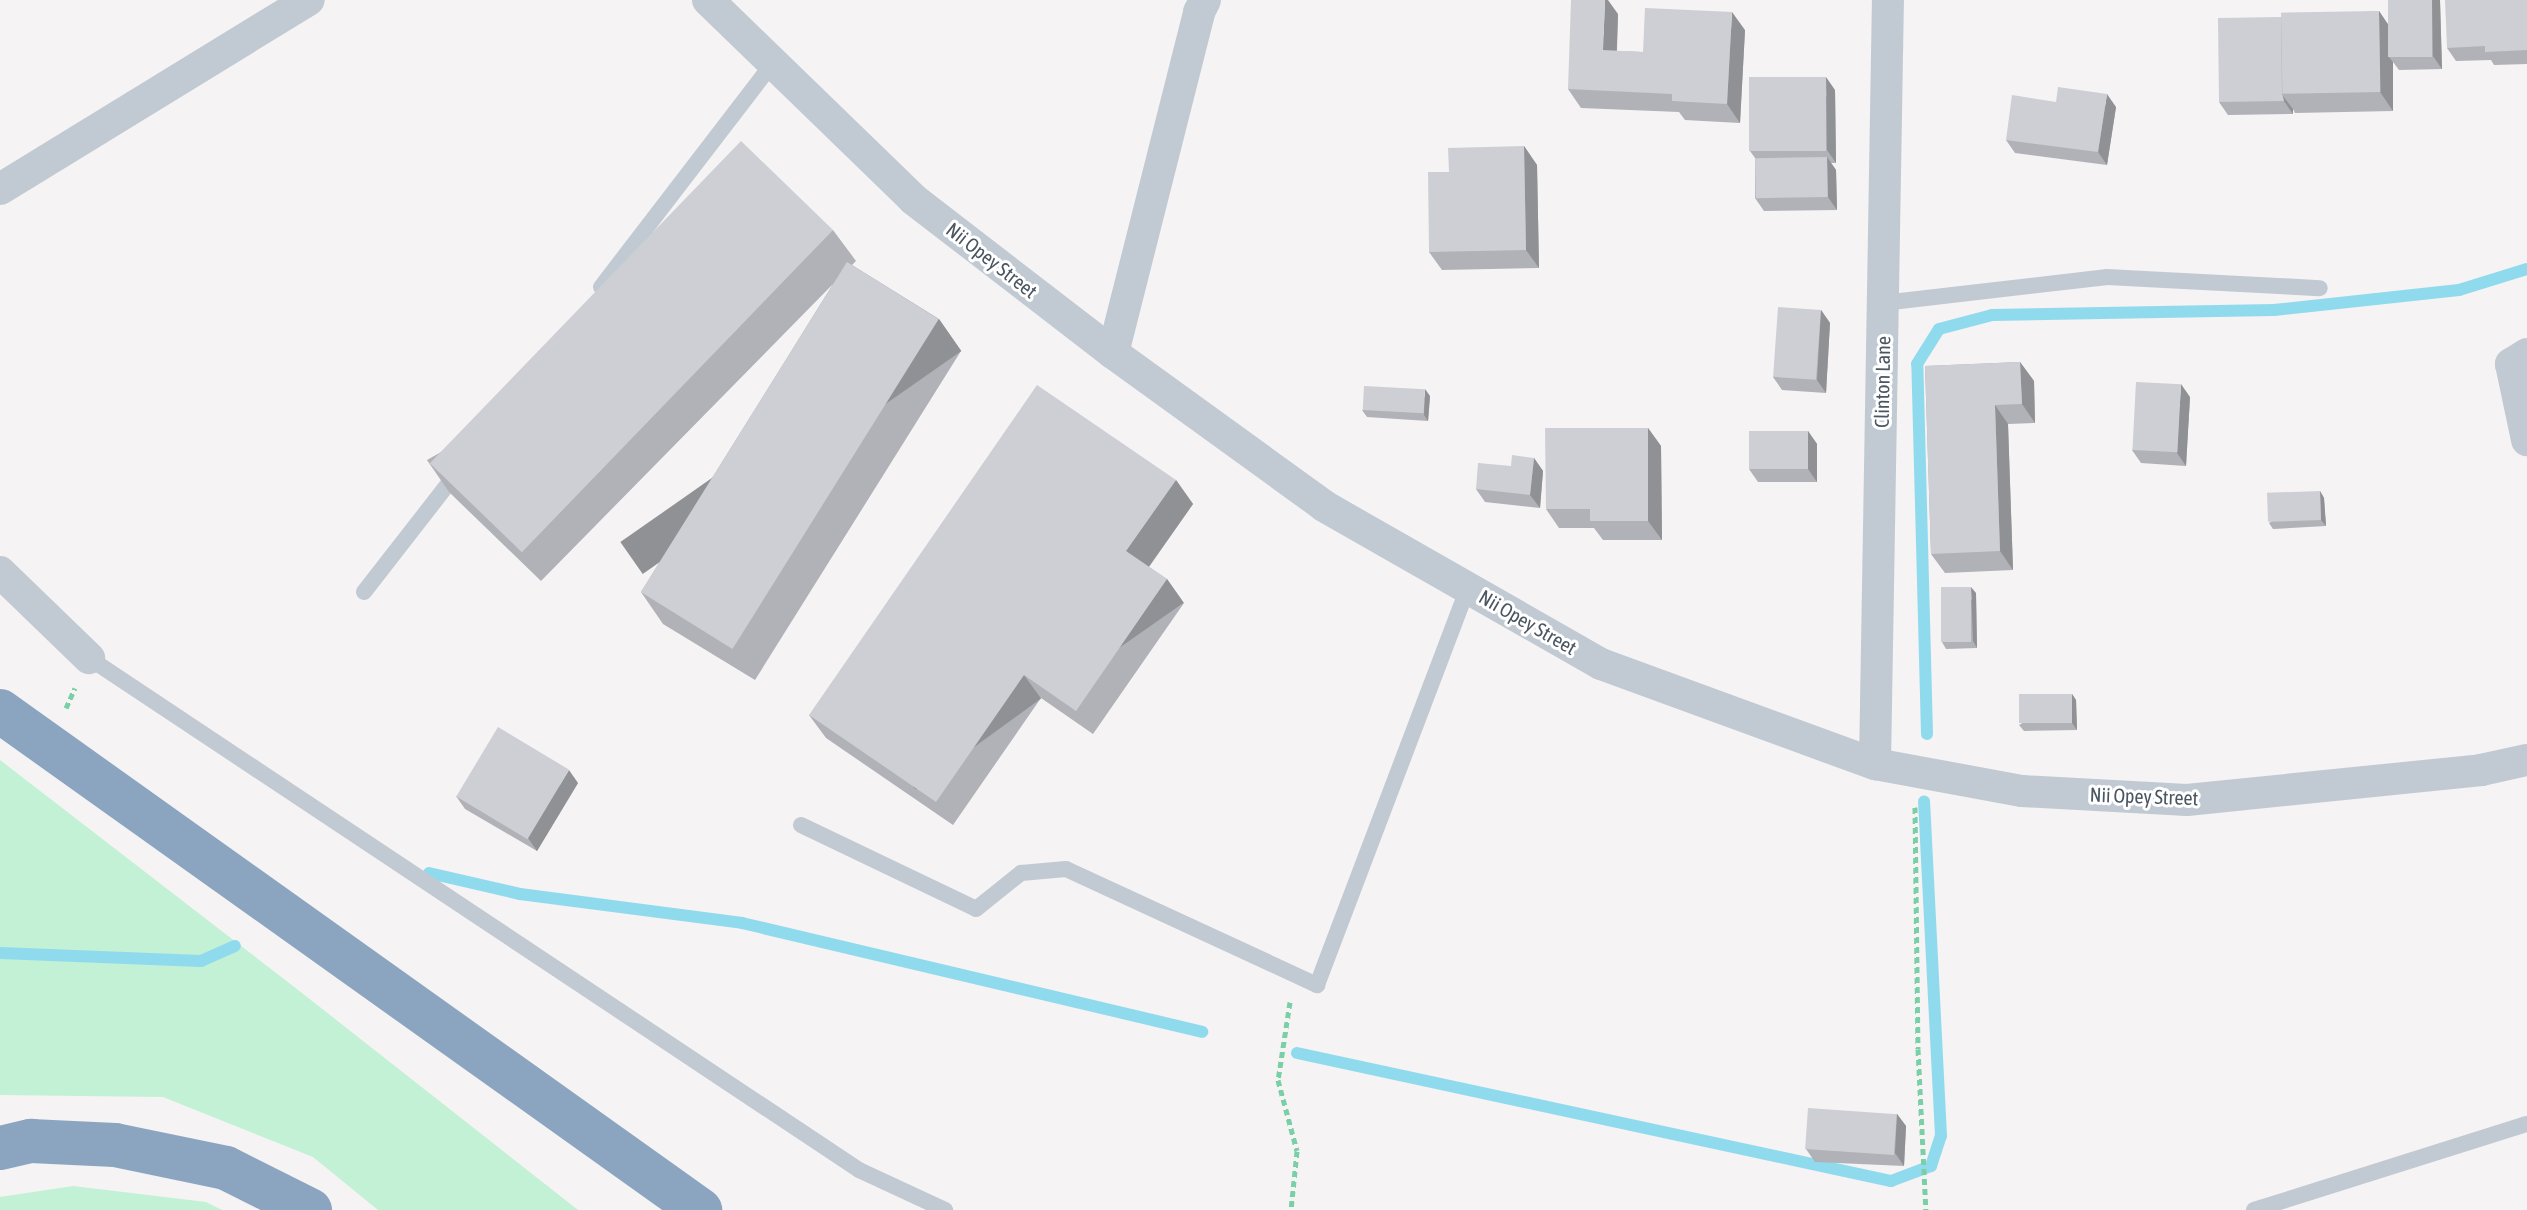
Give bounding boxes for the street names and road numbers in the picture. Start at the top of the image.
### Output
street label: Nii Opey Street [942,217,1042,303]
street label: Clinton Lane [1869,336,1895,428]
street label: Nii Opey Street [1475,584,1581,660]
street label: Nii Opey Street [2089,782,2199,810]

